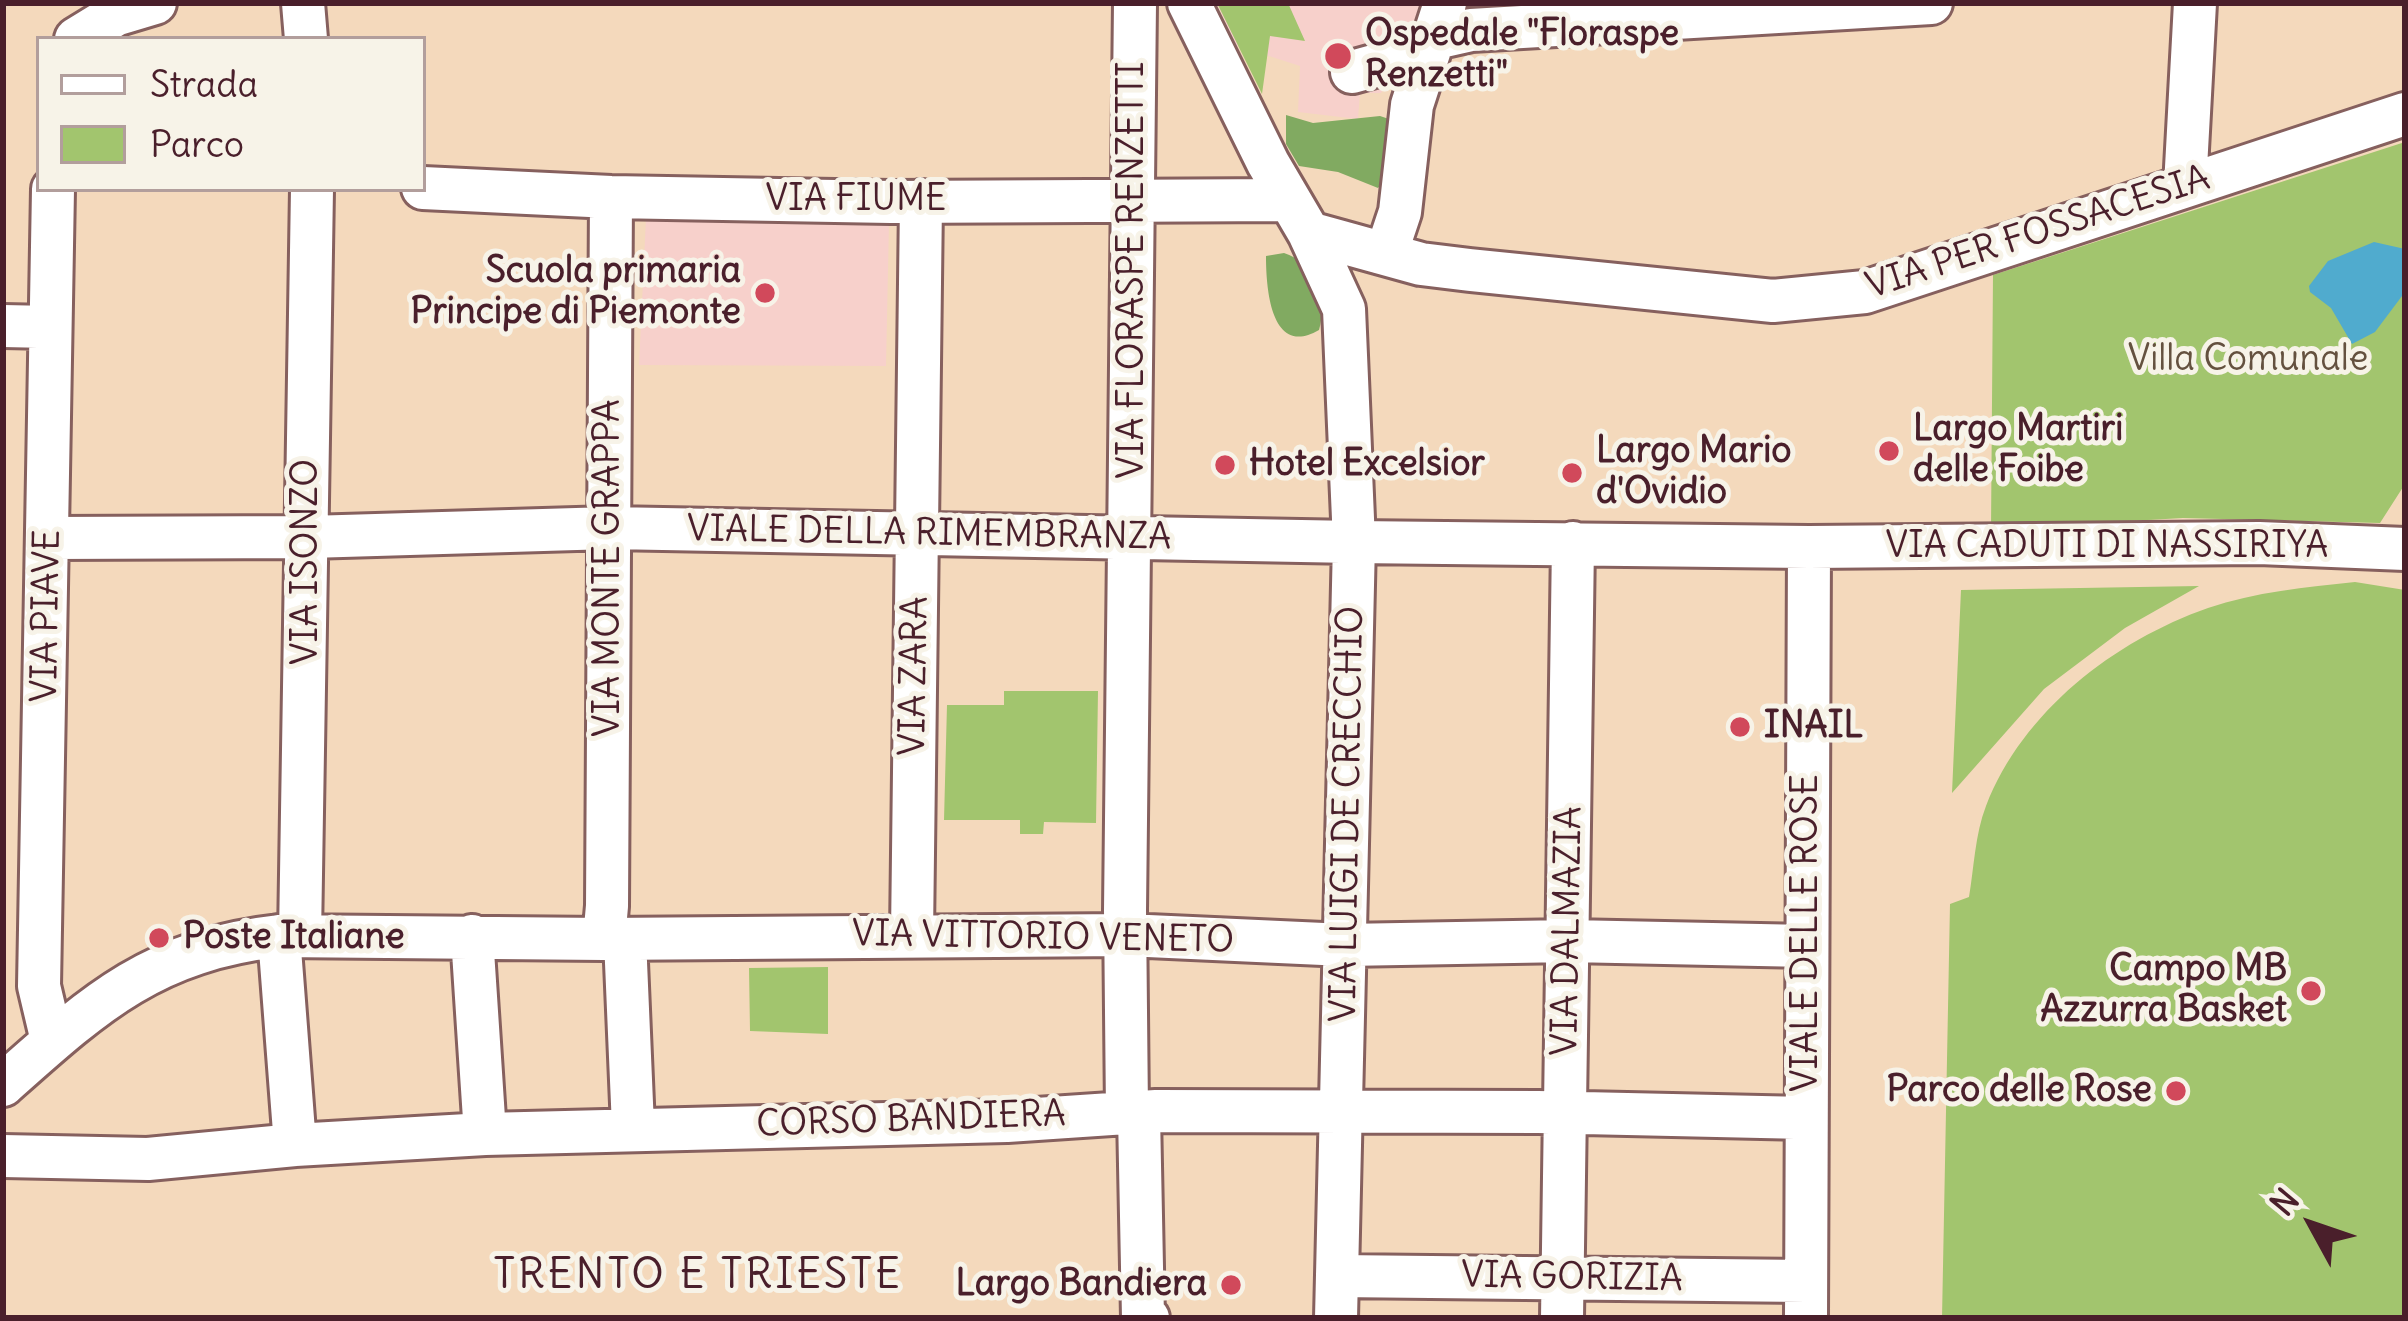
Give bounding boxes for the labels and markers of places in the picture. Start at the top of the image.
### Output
place label: Ospedale "Floraspe Renzetti" [1365,13,1679,98]
marker: Ospedale "Floraspe Renzetti" [1322,40,1354,72]
place label: Scuola primaria Principe di Piemonte [411,250,741,335]
marker: Scuola primaria Principe di Piemonte [752,280,778,306]
place label: Largo Martiri delle Foibe [1913,408,2123,493]
place label: Largo Mario d'Ovidio [1596,430,1792,515]
marker: Largo Martiri delle Foibe [1876,438,1902,464]
place label: Hotel Excelsior [1249,443,1485,487]
marker: Hotel Excelsior [1212,452,1238,478]
marker: Largo Mario d'Ovidio [1559,460,1585,486]
place label: INAIL [1764,705,1863,749]
marker: INAIL [1727,714,1753,740]
place label: Poste Italiane [183,916,405,960]
marker: Poste Italiane [146,925,172,951]
place label: Campo MB Azzurra Basket [2040,948,2287,1033]
marker: Campo MB Azzurra Basket [2298,978,2324,1004]
place label: Parco delle Rose [1886,1069,2152,1113]
marker: Parco delle Rose [2163,1078,2189,1104]
place label: Largo Bandiera [955,1263,1207,1307]
marker: Largo Bandiera [1218,1272,1244,1298]

